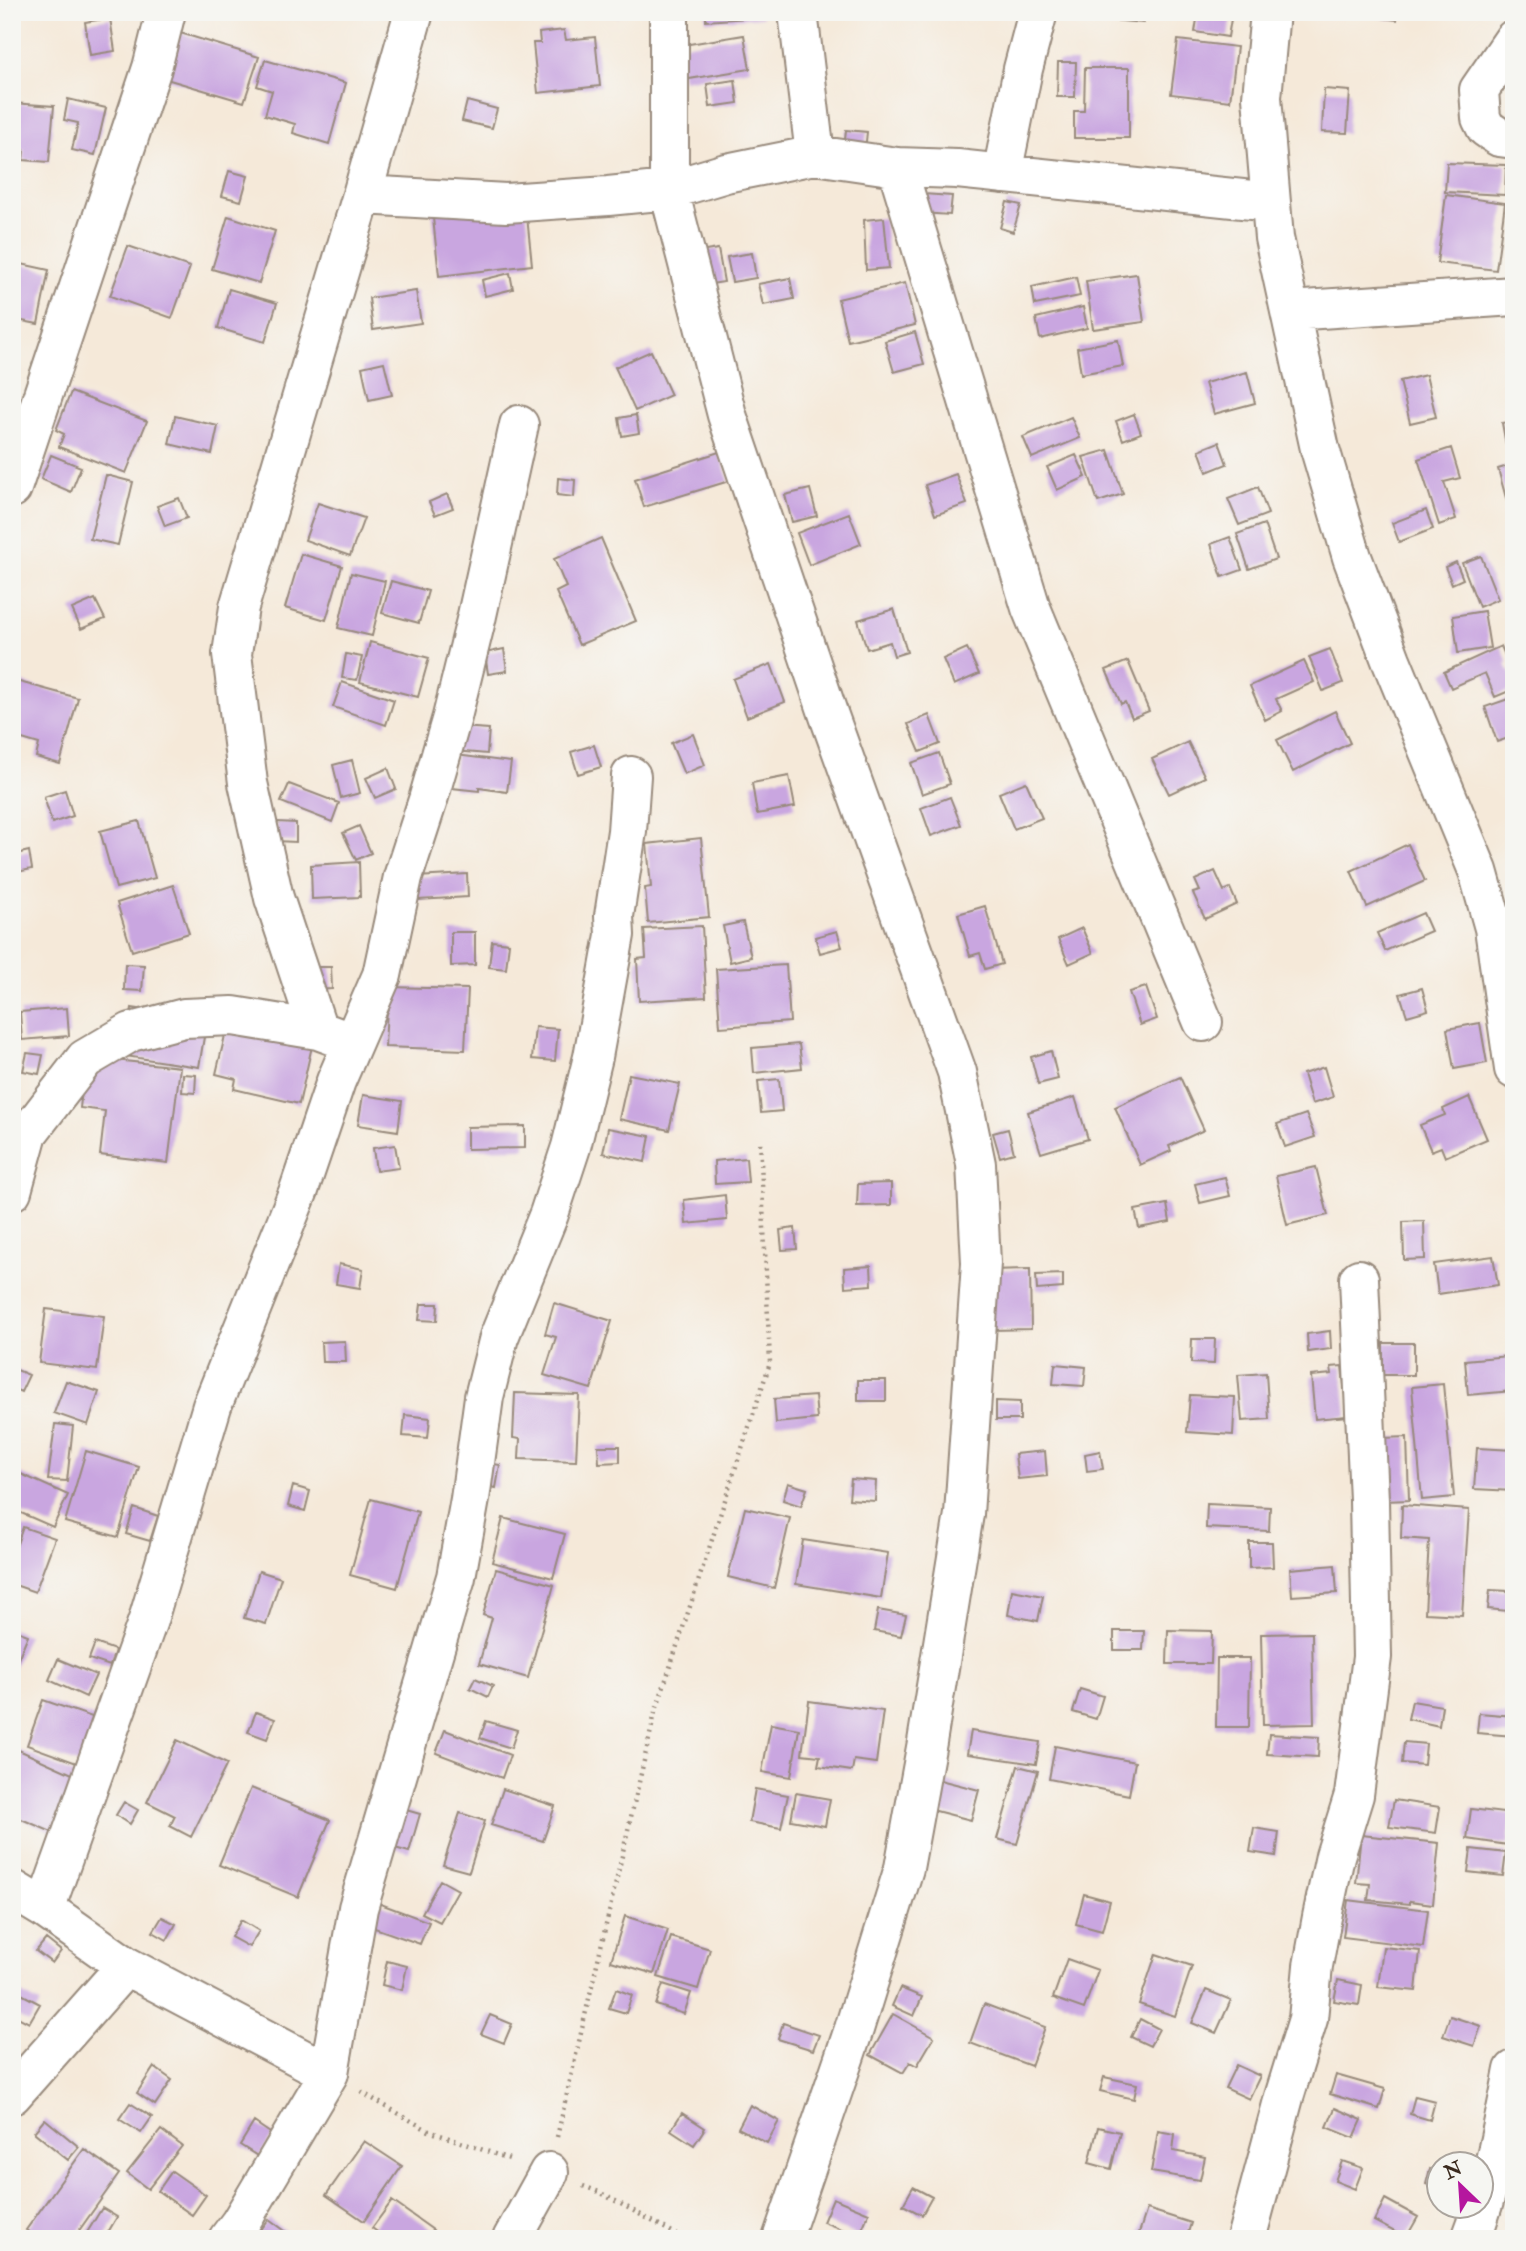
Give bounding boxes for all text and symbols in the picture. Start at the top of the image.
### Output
north arrow [1424,2150,1494,2220]
text: N [1440,2156,1467,2185]

